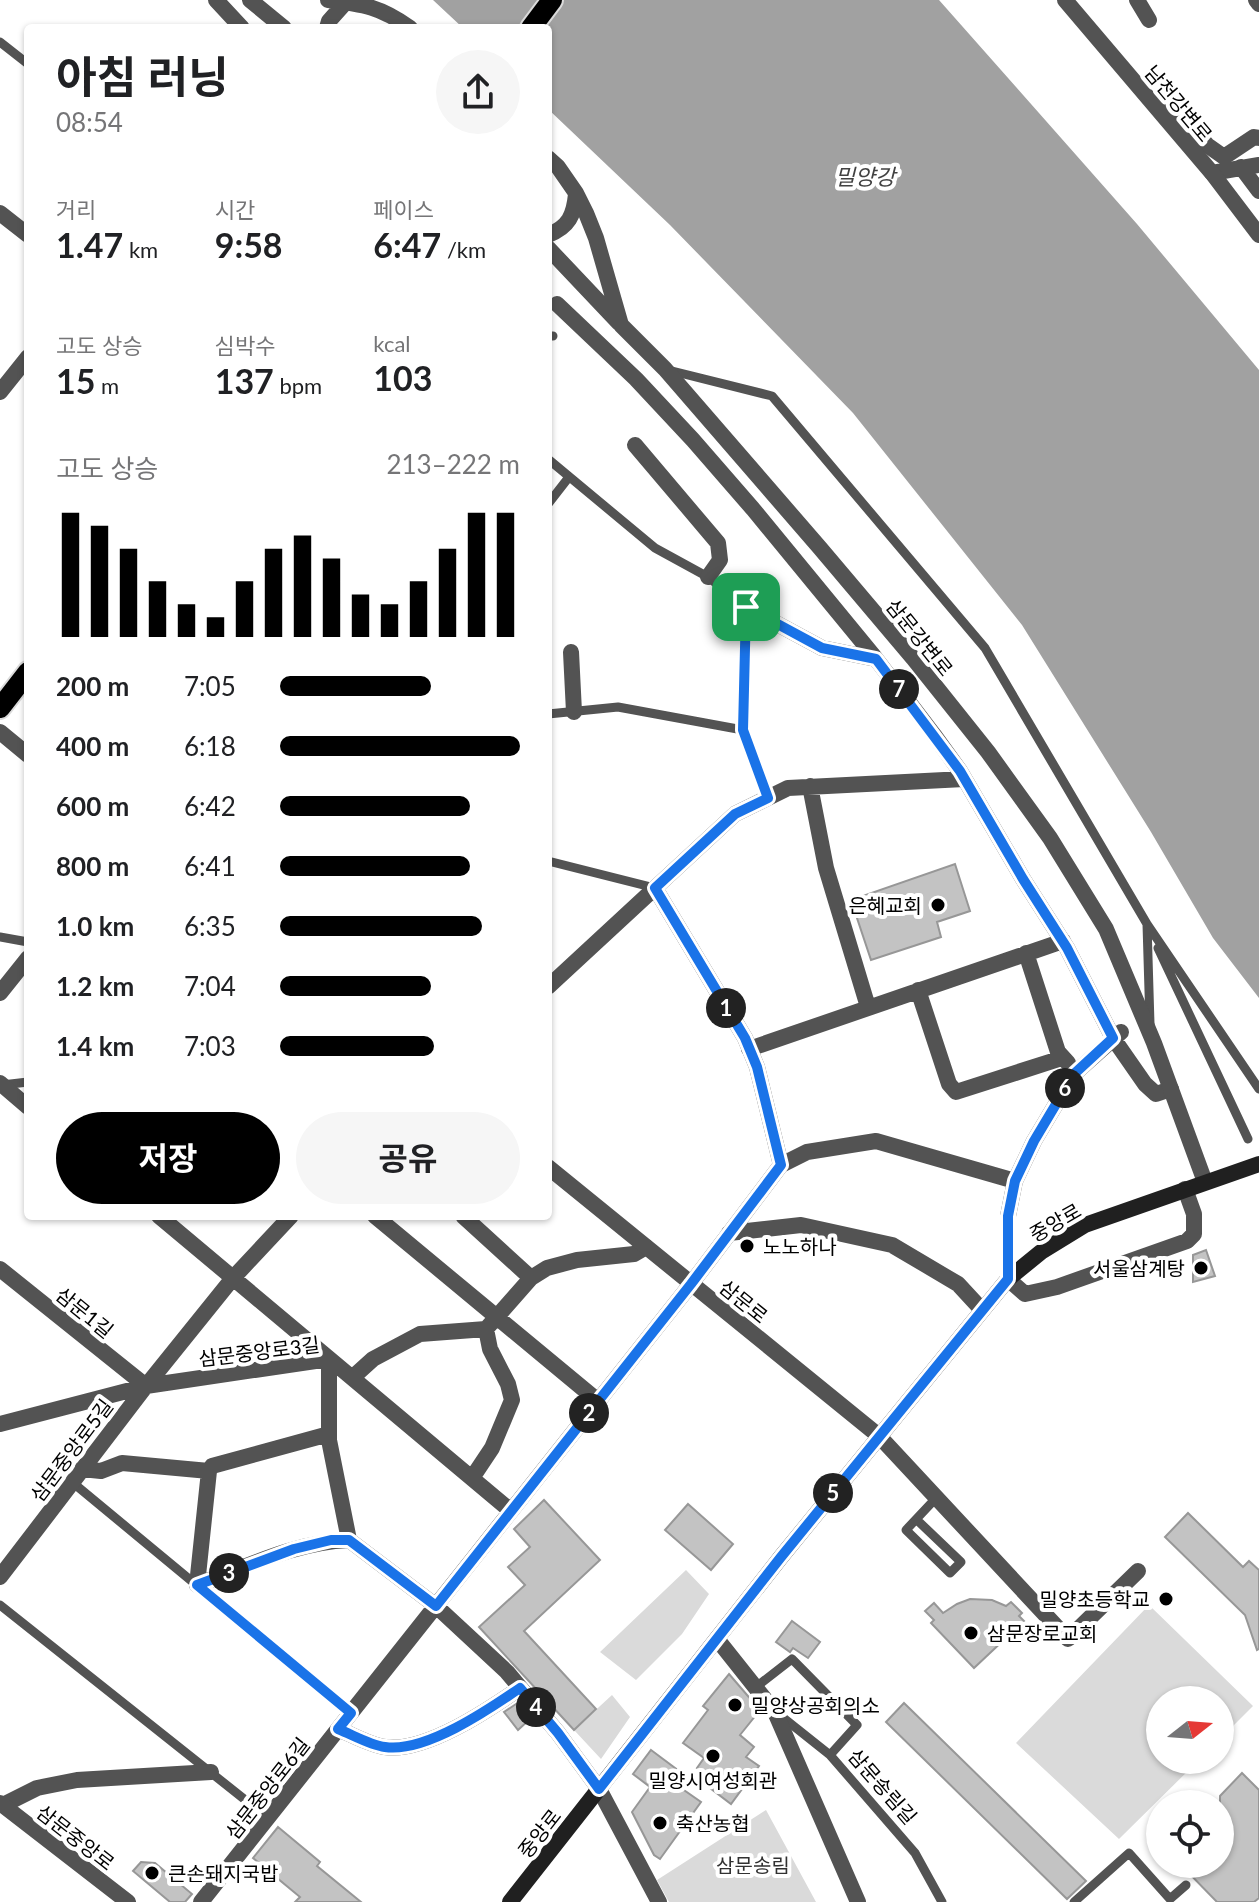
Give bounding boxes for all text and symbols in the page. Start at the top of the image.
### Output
text: 아침 러닝 [56,50,229,102]
button: share [436,50,520,134]
street label: 남천강변로 [1140,60,1218,146]
text: 08:54 [56,106,123,138]
water label: 밀양강 [835,163,898,190]
text: 거리 [56,196,96,223]
text: 시간 [215,196,255,223]
text: 페이스 [373,196,434,223]
text: 1.47 [56,224,123,265]
text: 9:58 [215,224,283,265]
text: 6:47 [373,224,441,265]
text: km [123,236,158,263]
text: /km [441,236,486,263]
text: kcal [373,330,411,357]
text: 고도 상승 [56,332,143,359]
text: 심박수 [215,332,275,359]
text: 103 [373,357,433,398]
text: 15 [56,360,95,401]
text: 137 [215,360,274,401]
text: m [95,372,119,399]
text: bpm [274,372,322,399]
text: 213–222 m [386,448,520,480]
text: 고도 상승 [56,452,158,484]
pin [712,573,780,641]
icon: arrive [724,585,768,629]
street label: 삼문강변로 [882,594,958,680]
pin: 7 [879,669,919,709]
text: 200 m [56,670,129,702]
text: 7:05 [184,670,236,702]
text: 7 [893,675,905,702]
text: 400 m [56,730,129,762]
text: 6:18 [184,730,236,762]
text: 600 m [56,790,129,822]
text: 6:42 [184,790,236,822]
text: 800 m [56,850,129,882]
text: 6:41 [184,850,236,882]
place label: 은혜교회 [848,893,922,917]
marker: 은혜교회 [929,896,947,914]
text: 1.0 km [56,910,134,942]
text: 6:35 [184,910,236,942]
text: 1.2 km [56,970,134,1002]
text: 7:04 [184,970,236,1002]
pin: 1 [706,988,746,1028]
text: 1 [720,994,732,1021]
text: 1.4 km [56,1030,134,1062]
text: 7:03 [184,1030,236,1062]
pin: 6 [1045,1068,1085,1108]
text: 6 [1059,1074,1071,1101]
button: 저장 [56,1112,280,1204]
button: 공유 [296,1112,520,1204]
street label: 중앙로 [1025,1198,1085,1246]
place label: 노노하나 [763,1234,837,1258]
marker: 노노하나 [738,1237,756,1255]
place label: 서울삼계탕 [1093,1256,1185,1280]
marker: 서울삼계탕 [1192,1259,1210,1277]
street label: 삼문로 [715,1274,773,1328]
street label: 삼문1길 [51,1282,119,1342]
street label: 삼문중앙로3길 [197,1332,321,1370]
pin: 2 [569,1393,609,1433]
street label: 삼문중앙로5길 [25,1394,117,1506]
text: 2 [583,1399,595,1426]
pin: 5 [813,1473,853,1513]
text: 5 [827,1479,839,1506]
pin: 3 [209,1553,249,1593]
text: 3 [223,1559,235,1586]
place label: 밀양초등학교 [1040,1587,1150,1611]
marker: 밀양초등학교 [1157,1590,1175,1608]
place label: 삼문장로교회 [987,1621,1097,1645]
marker: 삼문장로교회 [962,1624,980,1642]
north arrow [1146,1686,1234,1774]
map controls [1146,1686,1234,1878]
pin: 4 [516,1687,556,1727]
text: 4 [530,1693,542,1720]
place label: 밀양상공회의소 [751,1693,880,1717]
marker: 밀양상공회의소 [726,1696,744,1714]
street label: 삼문중앙로6길 [220,1733,314,1843]
street label: 삼문송림길 [844,1743,922,1829]
marker: 밀양시여성회관 [704,1747,722,1765]
place label: 밀양시여성회관 [649,1768,777,1792]
button: locate [1146,1790,1234,1878]
street label: 삼문중앙로 [32,1799,120,1875]
street label: 중앙로 [513,1804,565,1862]
place label: 축산농협 [676,1811,750,1835]
marker: 축산농협 [651,1814,669,1832]
park label: 삼문송림 [716,1853,790,1877]
place label: 큰손돼지국밥 [168,1861,278,1885]
marker: 큰손돼지국밥 [143,1864,161,1882]

